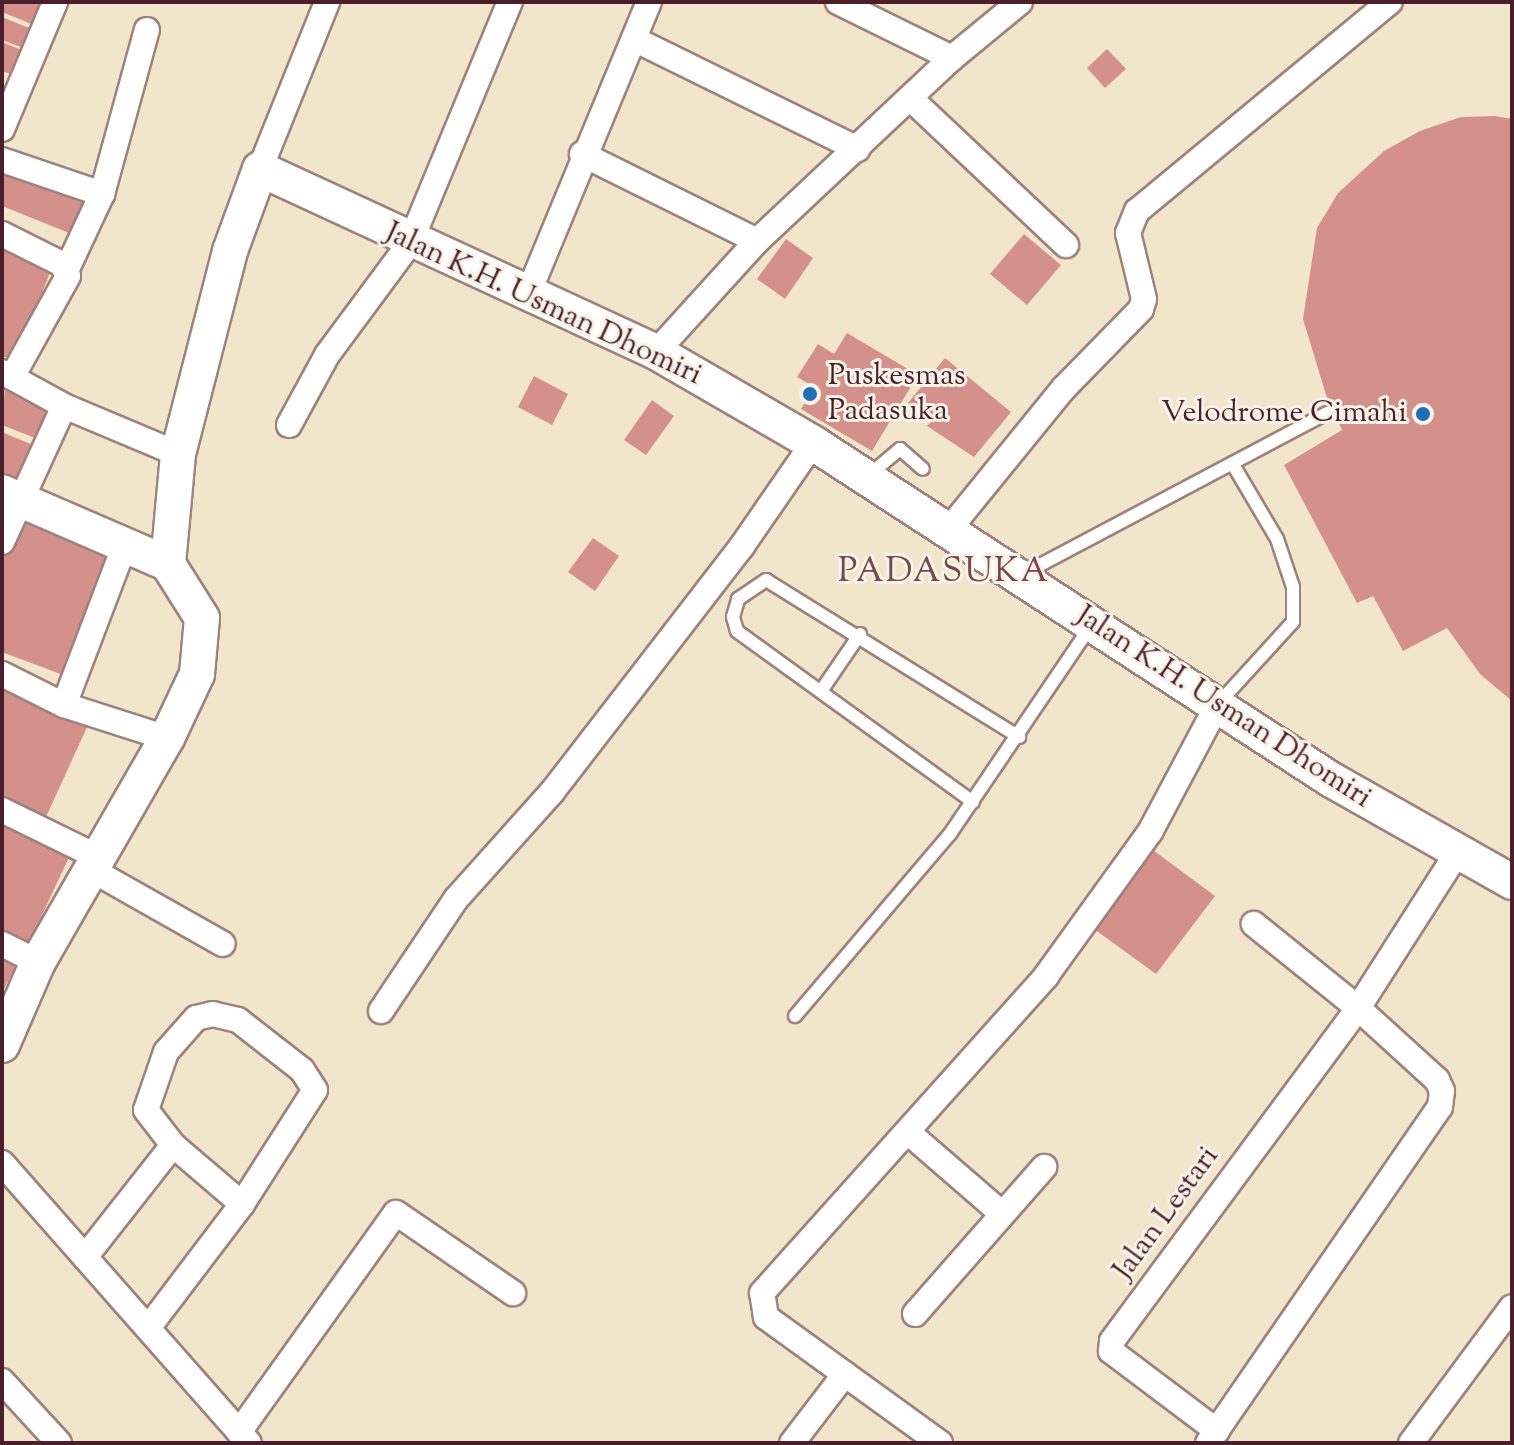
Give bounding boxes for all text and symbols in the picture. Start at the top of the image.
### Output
street label: Jalan K.H. Usman Dhomiri [379,216,707,394]
place label: Puskesmas Padasuka [828,359,966,430]
marker: Puskesmas Padasuka [799,383,821,405]
place label: Velodrome Cimahi [1161,396,1407,432]
marker: Velodrome Cimahi [1414,405,1432,423]
district label: PADASUKA [838,553,1050,593]
street label: Jalan K.H. Usman Dhomiri [1068,599,1378,817]
street label: Jalan Lestari [1107,1140,1227,1288]

